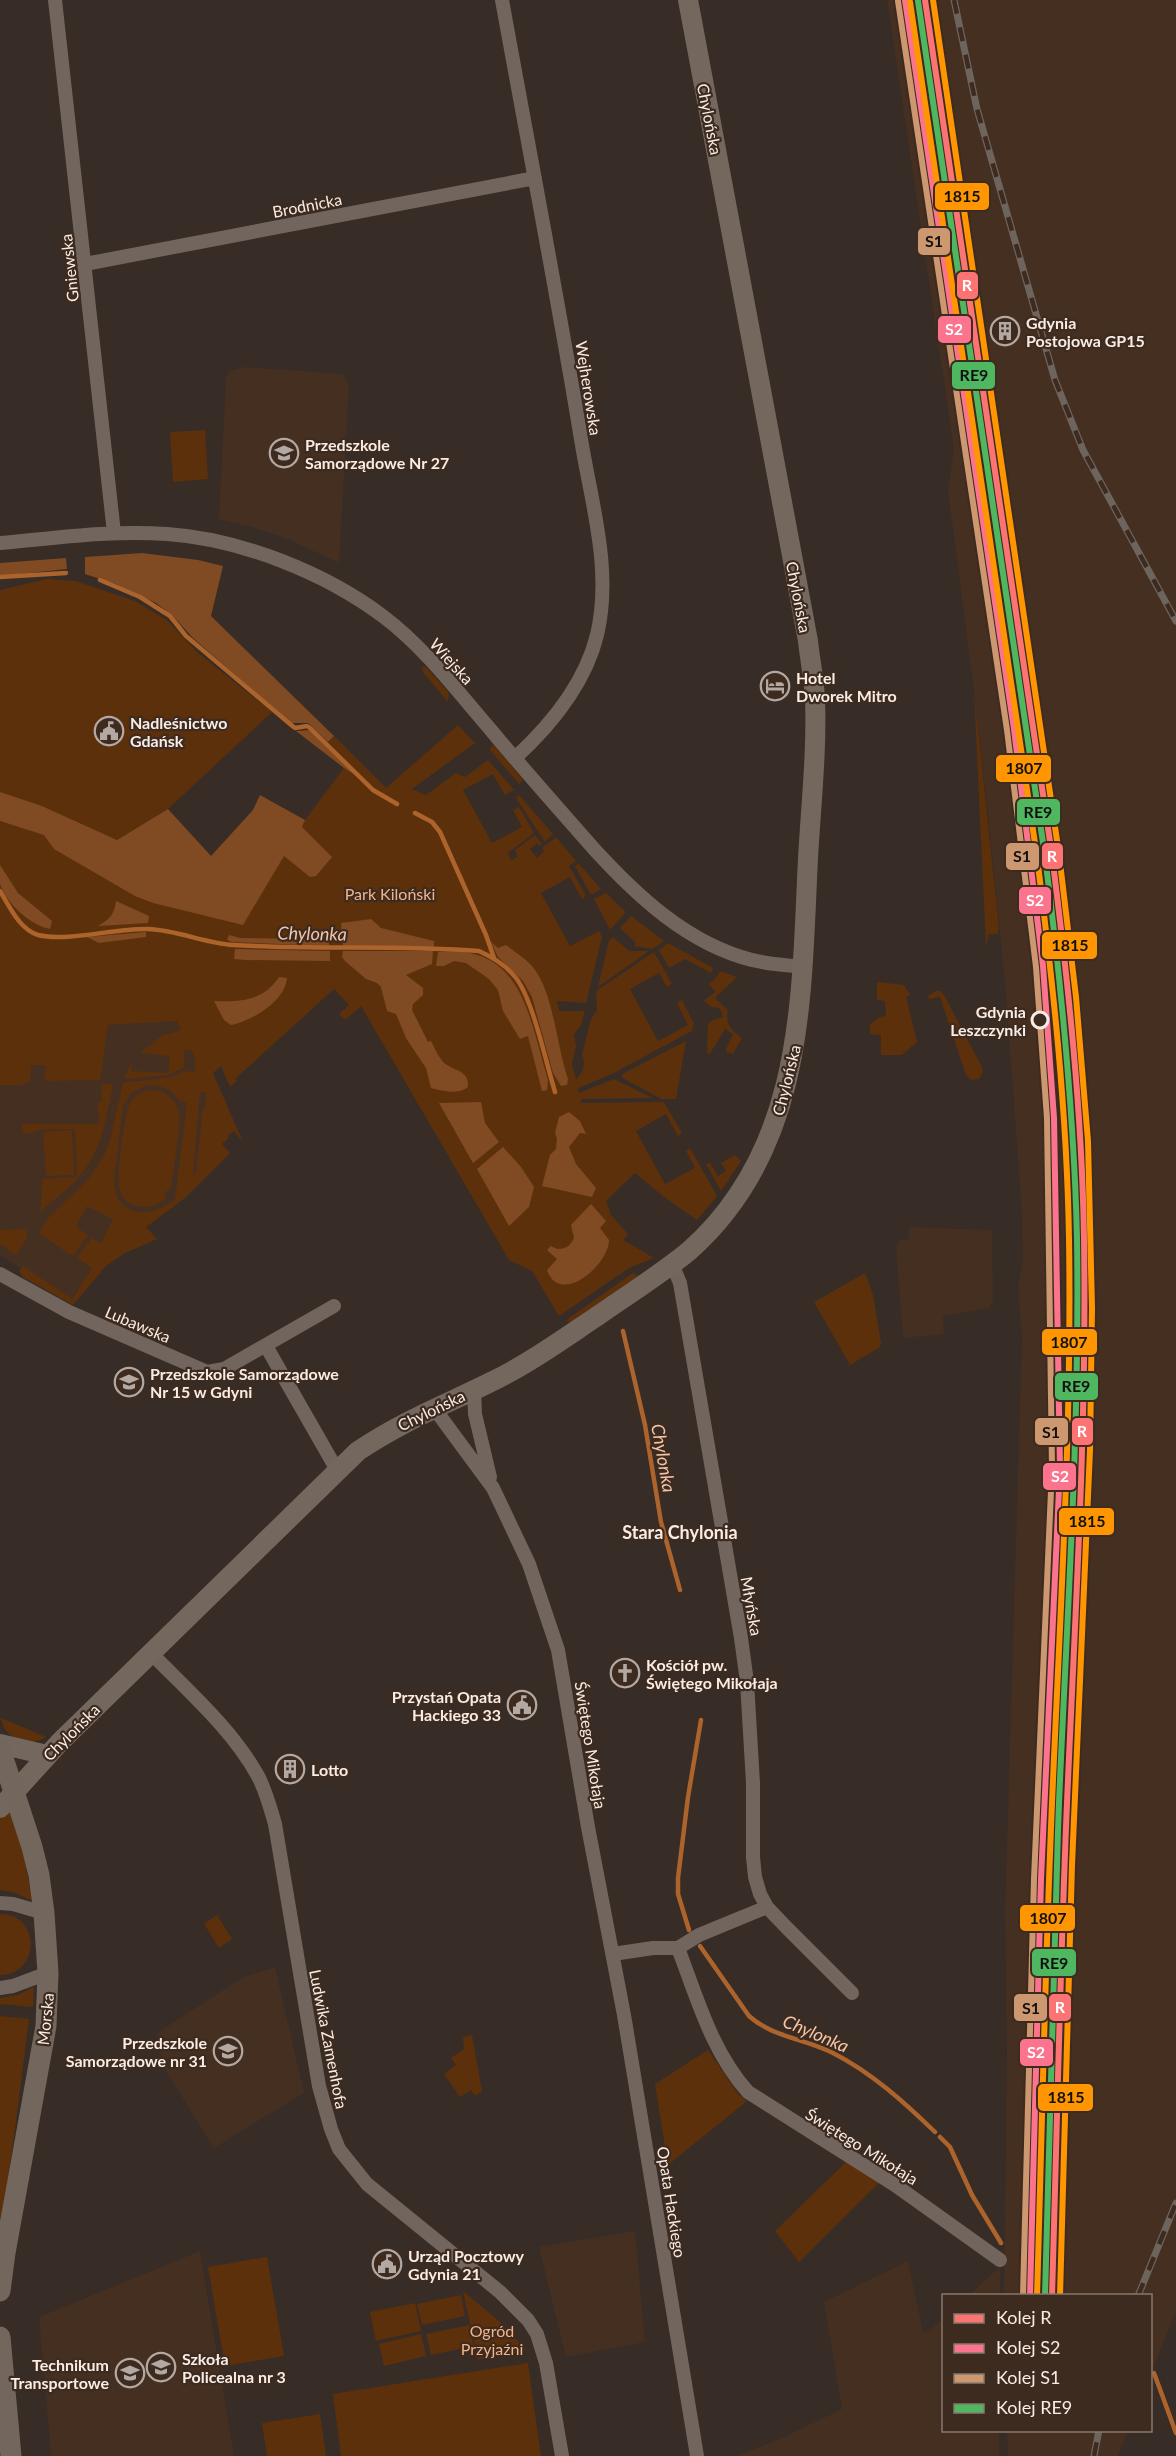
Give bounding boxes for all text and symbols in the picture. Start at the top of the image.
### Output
street label: Chylońska [694,82,726,156]
line badge: 1815 [934,182,990,211]
text: 1815 [943,186,981,205]
street label: Brodnicka [271,189,343,221]
line badge: S1 [917,227,951,256]
text: S1 [925,231,943,250]
street label: Gniewska [56,233,82,303]
line badge: R [956,271,979,300]
text: R [962,275,973,294]
place label: Gdynia Postojowa GP15 [1026,313,1145,350]
line badge: S2 [937,315,972,344]
building icon: Gdynia Postojowa GP15 [989,315,1021,347]
text: S2 [945,319,963,338]
street label: Wejherowska [572,339,606,437]
line badge: RE9 [951,361,996,390]
text: RE9 [960,365,988,384]
place label: Przedszkole Samorządowe Nr 27 [305,435,449,472]
school or university icon: Przedszkole Samorządowe Nr 27 [268,437,300,469]
street label: Chylońska [783,560,815,634]
street label: Wiejska [426,634,478,688]
place label: Hotel Dworek Mitro [796,668,897,705]
hotel icon: Hotel Dworek Mitro [759,670,791,702]
place label: Nadleśnictwo Gdańsk [130,713,228,750]
public building icon: Nadleśnictwo Gdańsk [93,715,125,747]
line badge: 1807 [995,754,1052,783]
text: 1807 [1005,758,1043,777]
line badge: RE9 [1016,798,1061,826]
text: RE9 [1024,802,1052,821]
line badge: S1 [1005,842,1040,871]
line badge: R [1041,842,1064,870]
text: S1 [1013,846,1031,865]
text: R [1047,846,1058,865]
park label: Park Kiloński [345,884,435,903]
line badge: S2 [1018,886,1052,915]
text: S2 [1026,890,1044,909]
water label: Chylonka [277,921,347,945]
line badge: 1815 [1041,931,1098,960]
text: 1815 [1051,935,1089,954]
place label: Gdynia Leszczynki [950,1002,1026,1039]
marker: Gdynia Leszczynki [1031,1011,1049,1029]
street label: Chylońska [768,1043,804,1117]
street label: Lubawska [103,1302,173,1346]
line badge: 1807 [1041,1328,1098,1356]
text: 1807 [1050,1332,1088,1351]
place label: Przedszkole Samorządowe Nr 15 w Gdyni [150,1364,339,1401]
school or university icon: Przedszkole Samorządowe Nr 15 w Gdyni [113,1366,145,1398]
line badge: RE9 [1054,1372,1099,1401]
text: RE9 [1062,1376,1090,1395]
street label: Chylońska [394,1386,468,1434]
line badge: S1 [1034,1417,1069,1446]
line badge: R [1071,1417,1094,1446]
text: R [1077,1421,1088,1440]
water label: Chylonka [647,1422,681,1494]
text: S1 [1042,1422,1060,1441]
line badge: S2 [1042,1462,1077,1491]
text: S2 [1051,1466,1069,1485]
line badge: 1815 [1058,1507,1115,1536]
text: 1815 [1068,1511,1106,1530]
district label: Stara Chylonia [622,1521,738,1543]
street label: Młyńska [737,1575,767,1637]
place label: Kościół pw. Świętego Mikołaja [646,1655,778,1692]
church icon: Kościół pw. Świętego Mikołaja [609,1657,641,1689]
street label: Świętego Mikołaja [572,1680,610,1810]
place label: Przystań Opata Hackiego 33 [392,1687,501,1724]
public building icon: Przystań Opata Hackiego 33 [506,1689,538,1721]
street label: Chylońska [39,1700,103,1764]
building icon: Lotto [274,1753,306,1785]
place label: Lotto [311,1760,348,1779]
line badge: 1807 [1019,1904,1076,1932]
text: 1807 [1029,1908,1067,1927]
line badge: RE9 [1031,1948,1077,1977]
text: RE9 [1040,1953,1068,1972]
street label: Ludwika Zamenhofa [306,1968,352,2110]
street label: Morska [33,1992,57,2046]
line badge: S1 [1013,1993,1048,2022]
line badge: R [1048,1993,1072,2022]
text: R [1055,1997,1066,2016]
text: S1 [1022,1998,1040,2017]
water label: Chylonka [780,2009,852,2057]
place label: Przedszkole Samorządowe nr 31 [66,2033,207,2070]
school or university icon: Przedszkole Samorządowe nr 31 [212,2035,244,2067]
line badge: S2 [1019,2038,1054,2067]
text: S2 [1027,2042,1045,2061]
line badge: 1815 [1037,2083,1094,2112]
text: 1815 [1047,2087,1085,2106]
street label: Świętego Mikołaja [802,2104,922,2188]
street label: Opata Hackiego [654,2145,690,2259]
place label: Urząd Pocztowy Gdynia 21 [408,2246,525,2283]
public building icon: Urząd Pocztowy Gdynia 21 [371,2248,403,2280]
legend [942,2294,1152,2432]
text: Kolej R [996,2306,1052,2328]
park label: Ogród Przyjaźni [461,2321,523,2358]
text: Kolej S2 [996,2336,1060,2358]
place label: Szkoła Policealna nr 3 [182,2349,286,2386]
school or university icon: Szkoła Policealna nr 3 [145,2351,177,2383]
place label: Technikum Transportowe [11,2355,109,2392]
school or university icon: Technikum Transportowe [114,2357,146,2389]
text: Kolej S1 [996,2366,1060,2388]
text: Kolej RE9 [996,2396,1072,2418]

